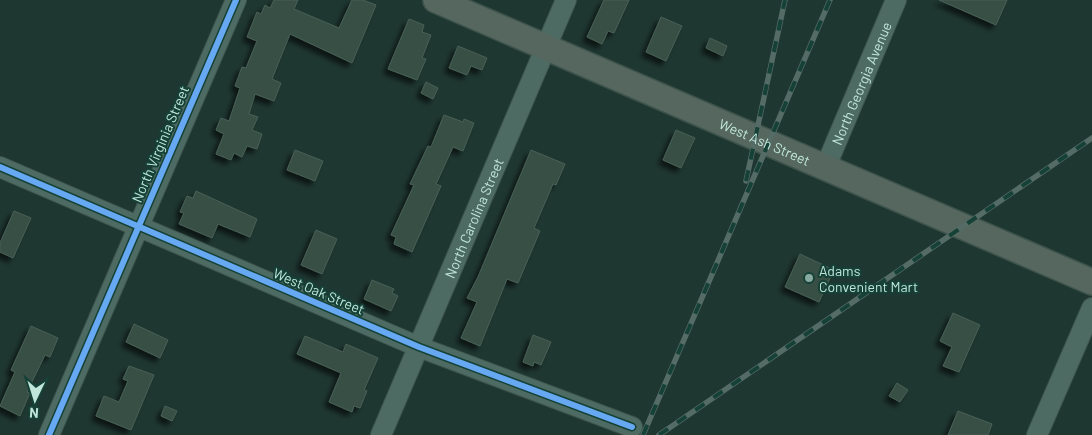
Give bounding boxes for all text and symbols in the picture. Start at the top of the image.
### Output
street label: North Georgia Avenue [827,19,894,147]
street label: North Virginia Street [128,83,192,205]
street label: West Ash Street [717,114,813,168]
street label: North Carolina Street [440,155,506,280]
place label: Adams Convenient Mart [819,262,918,295]
street label: West Oak Street [271,264,367,318]
marker: Adams Convenient Mart [803,272,815,284]
north arrow [10,375,60,425]
text: N [29,405,39,422]

